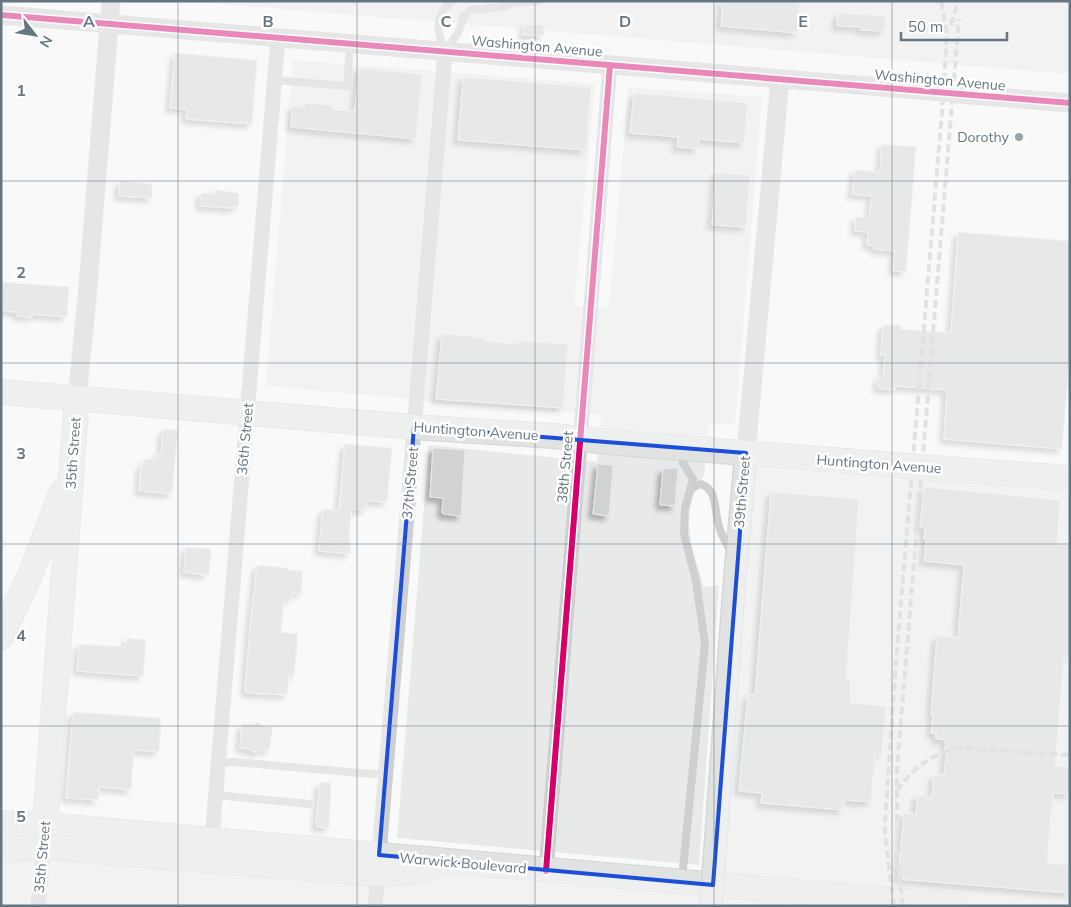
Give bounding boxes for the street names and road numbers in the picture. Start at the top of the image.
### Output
street label: Washington Avenue [471,31,603,61]
street label: Washington Avenue [874,65,1006,95]
street label: 36th Street [233,402,257,476]
street label: 35th Street [62,416,85,490]
street label: Huntington Avenue [413,418,539,444]
street label: 38th Street [553,430,577,504]
street label: 37th Street [398,446,422,520]
street label: Huntington Avenue [816,451,942,477]
street label: 39th Street [730,455,754,529]
street label: 35th Street [30,820,54,894]
street label: Warwick Boulevard [399,848,527,878]

